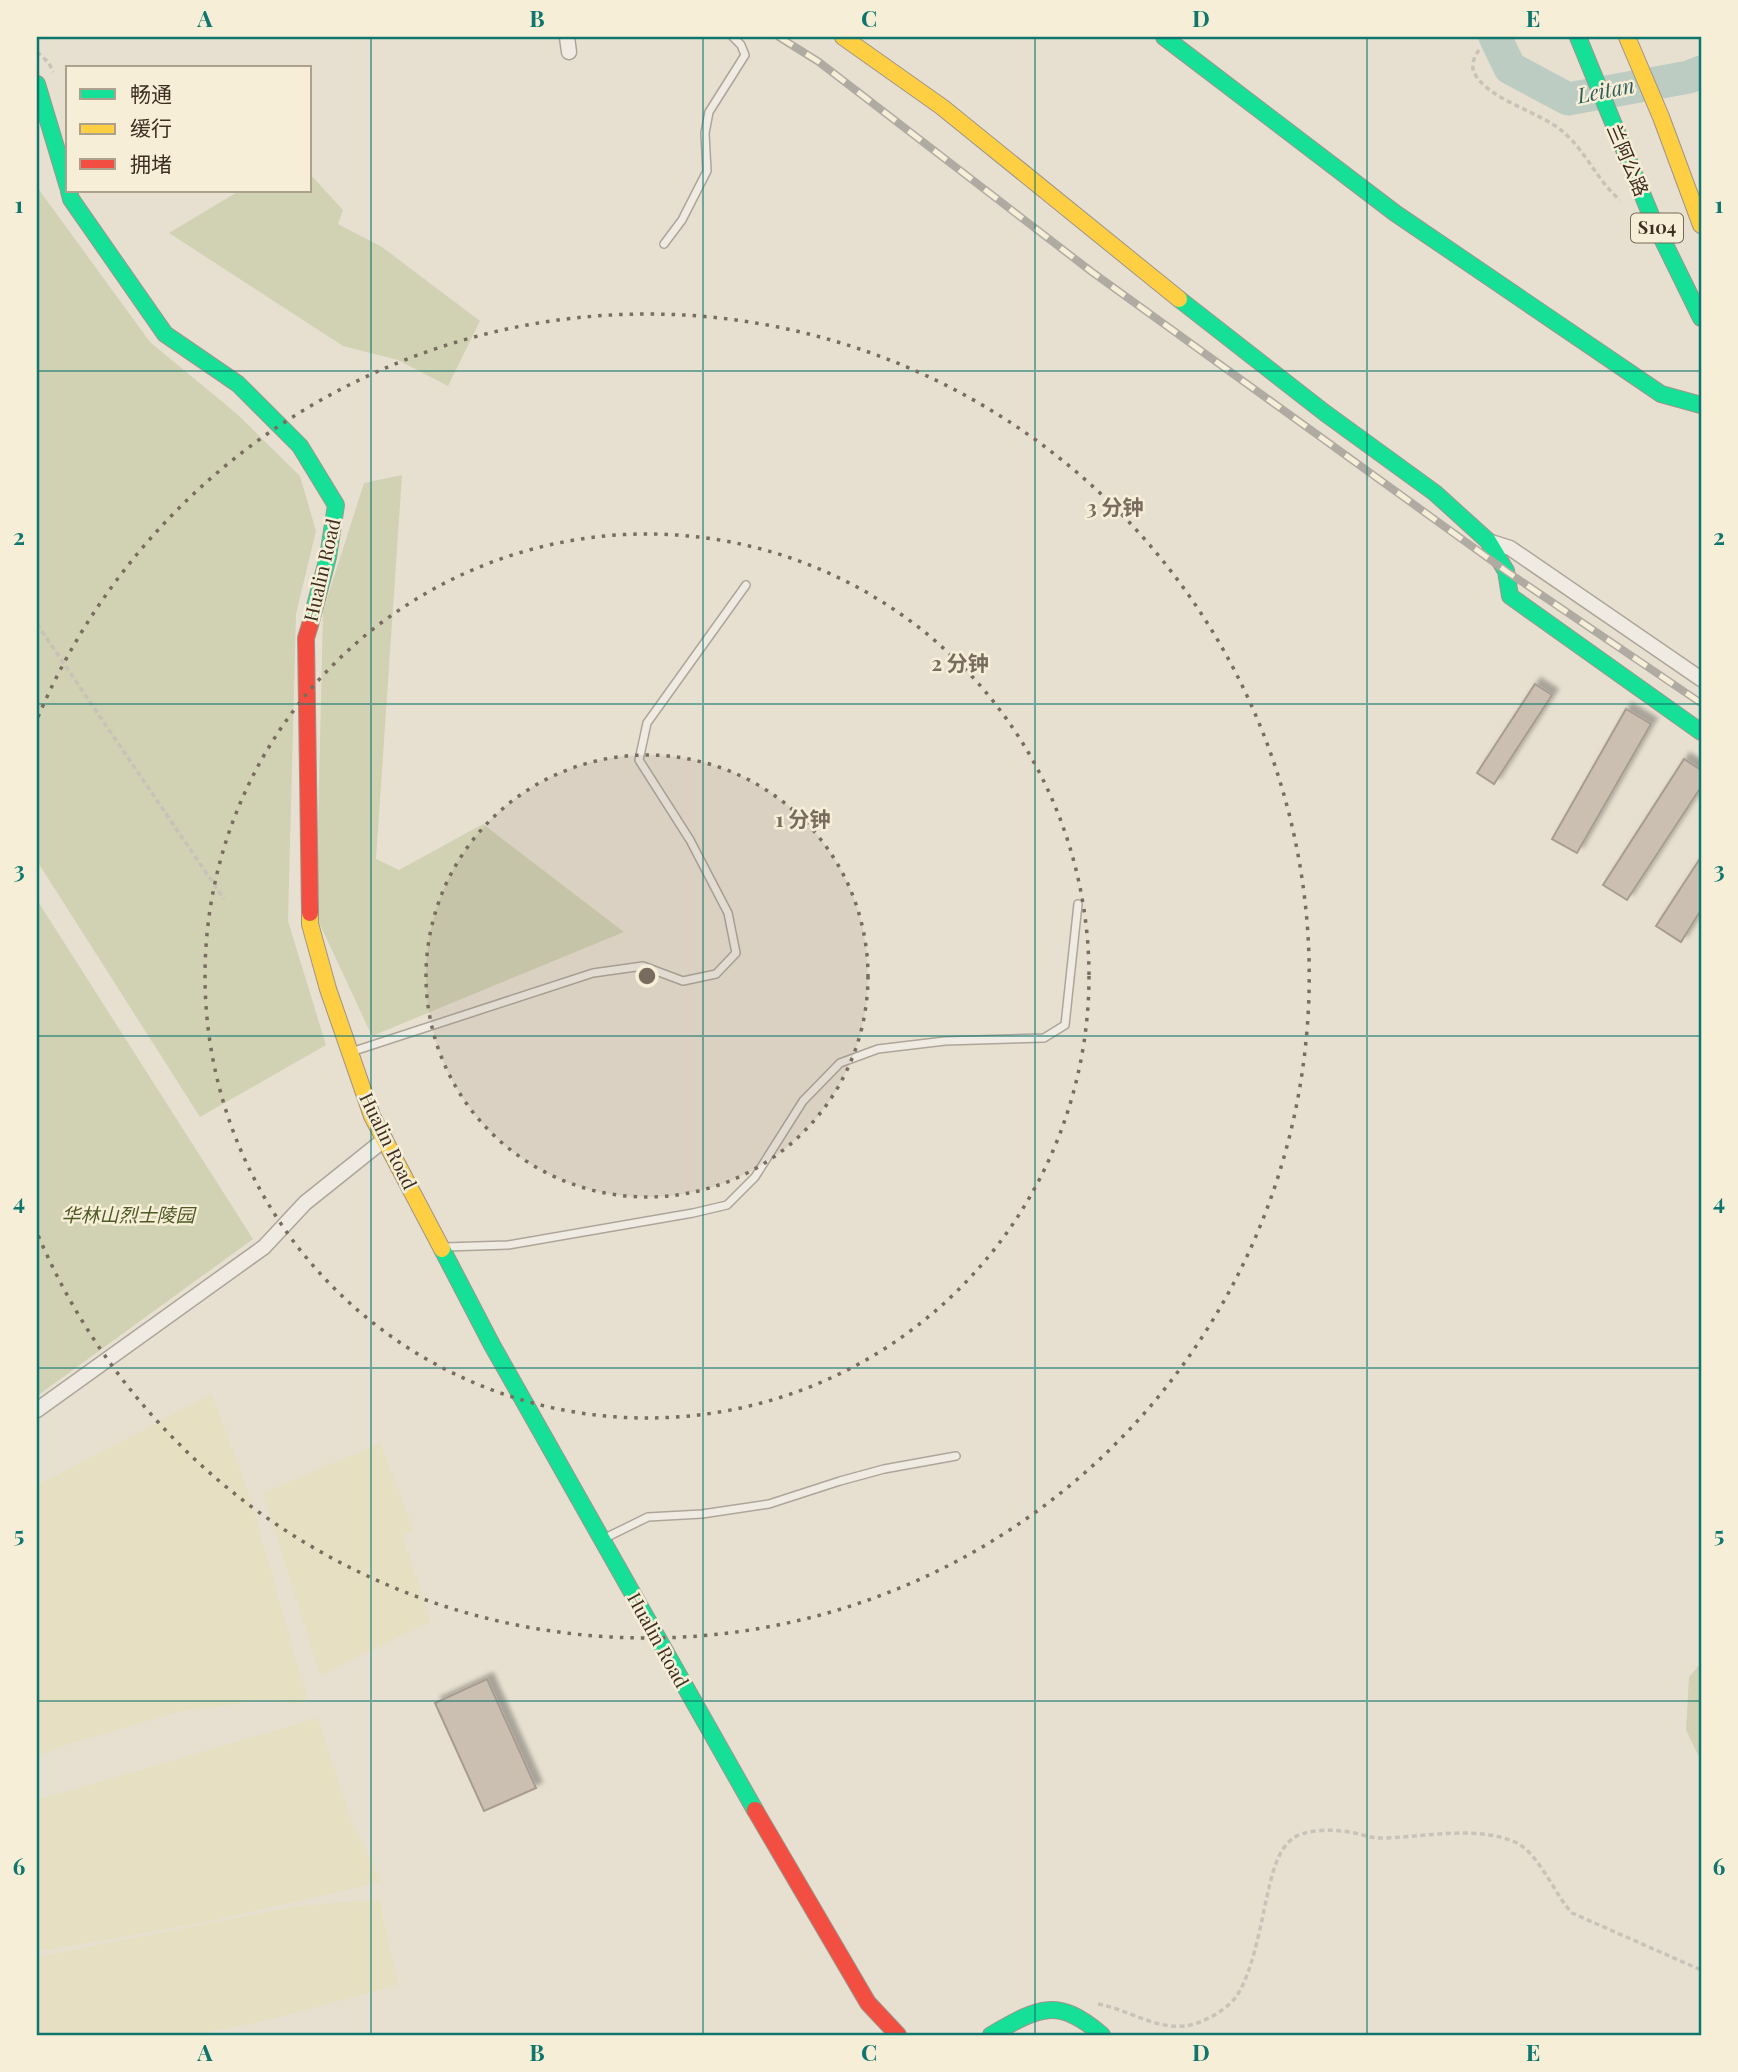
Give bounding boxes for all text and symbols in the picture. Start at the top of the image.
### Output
text: A [196,2,213,33]
text: B [529,2,545,33]
text: C [861,2,877,33]
text: D [1192,2,1210,33]
text: E [1526,2,1540,33]
legend [66,66,312,192]
water label: Leitan [1574,70,1637,108]
text: 畅通 [130,79,172,107]
text: 缓行 [130,113,172,141]
street label: 兰阿公路 [1602,120,1656,200]
text: 拥堵 [130,149,172,177]
text: 1 [15,188,24,219]
text: 1 [1715,188,1724,219]
road number: S104 [1631,213,1683,242]
text: 3 分钟 [1086,492,1144,520]
street label: Hualin Road [297,516,346,624]
text: 2 [13,520,25,551]
text: 2 [1713,520,1725,551]
text: 2 分钟 [931,648,989,676]
text: 1 分钟 [776,804,830,832]
text: 3 [13,853,25,884]
text: 3 [1713,853,1725,884]
centre of rings [635,964,659,988]
street label: Hualin Road [354,1088,424,1193]
text: 4 [13,1185,25,1216]
text: 4 [1713,1185,1725,1216]
park label: 华林山烈士陵园 [61,1201,197,1227]
text: 5 [14,1518,24,1549]
text: 5 [1714,1518,1724,1549]
street label: Hualin Road [622,1587,696,1692]
text: 6 [13,1850,26,1881]
text: 6 [1713,1850,1726,1881]
text: A [196,2036,213,2067]
text: B [529,2036,545,2067]
text: C [861,2036,877,2067]
text: D [1192,2036,1210,2067]
text: E [1526,2036,1540,2067]

